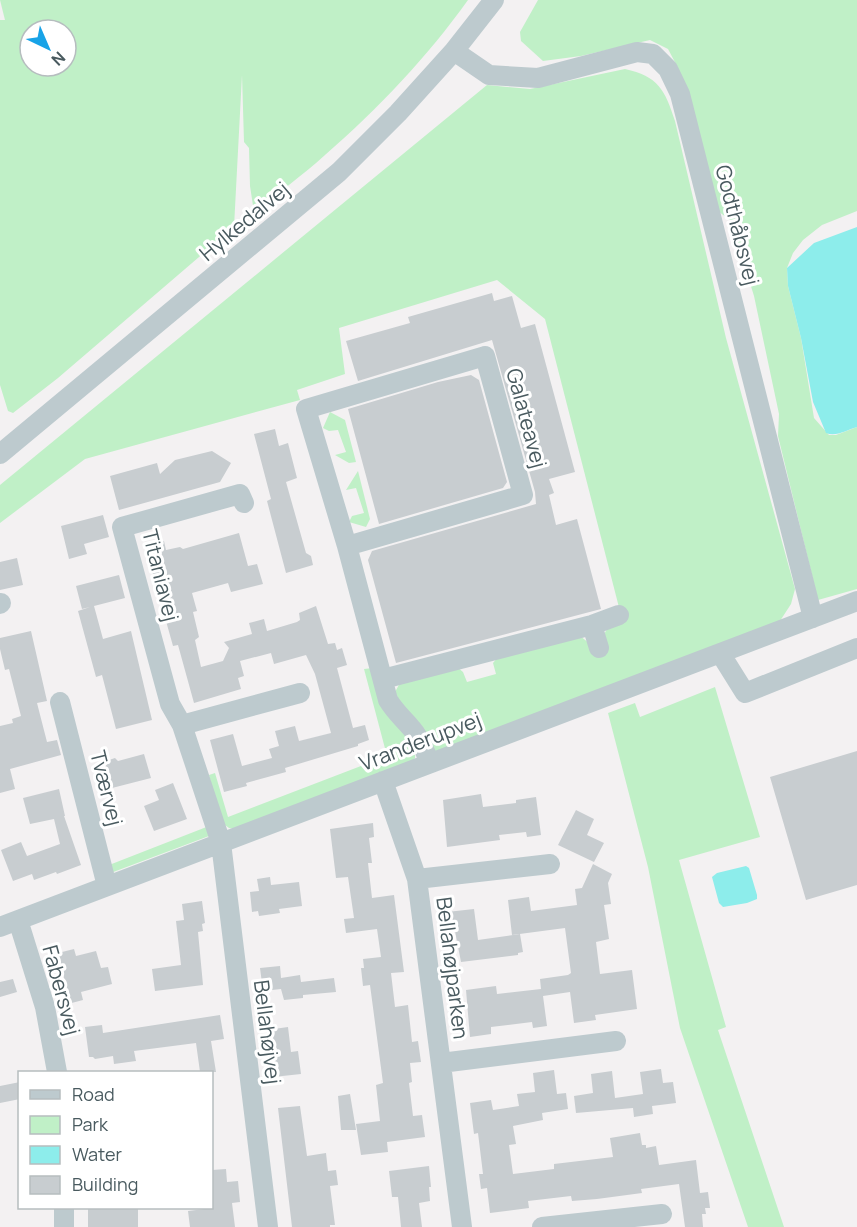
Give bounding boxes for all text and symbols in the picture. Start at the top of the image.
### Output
north arrow [18,18,78,78]
text: N [47,47,70,71]
street label: Godthåbsvej [710,162,766,288]
street label: Hylkedalvej [193,175,295,267]
street label: Galateavej [500,365,554,471]
street label: Titaniavej [136,526,186,624]
street label: Vranderupvej [355,705,485,777]
street label: Tværvej [84,748,130,828]
street label: Bellahøjparken [430,895,476,1041]
street label: Fabersvej [37,942,87,1038]
street label: Bellahøjvej [248,978,288,1086]
legend [18,1071,213,1209]
text: Road [72,1082,115,1106]
text: Park [72,1112,109,1136]
text: Water [72,1142,122,1166]
text: Building [72,1172,138,1196]

